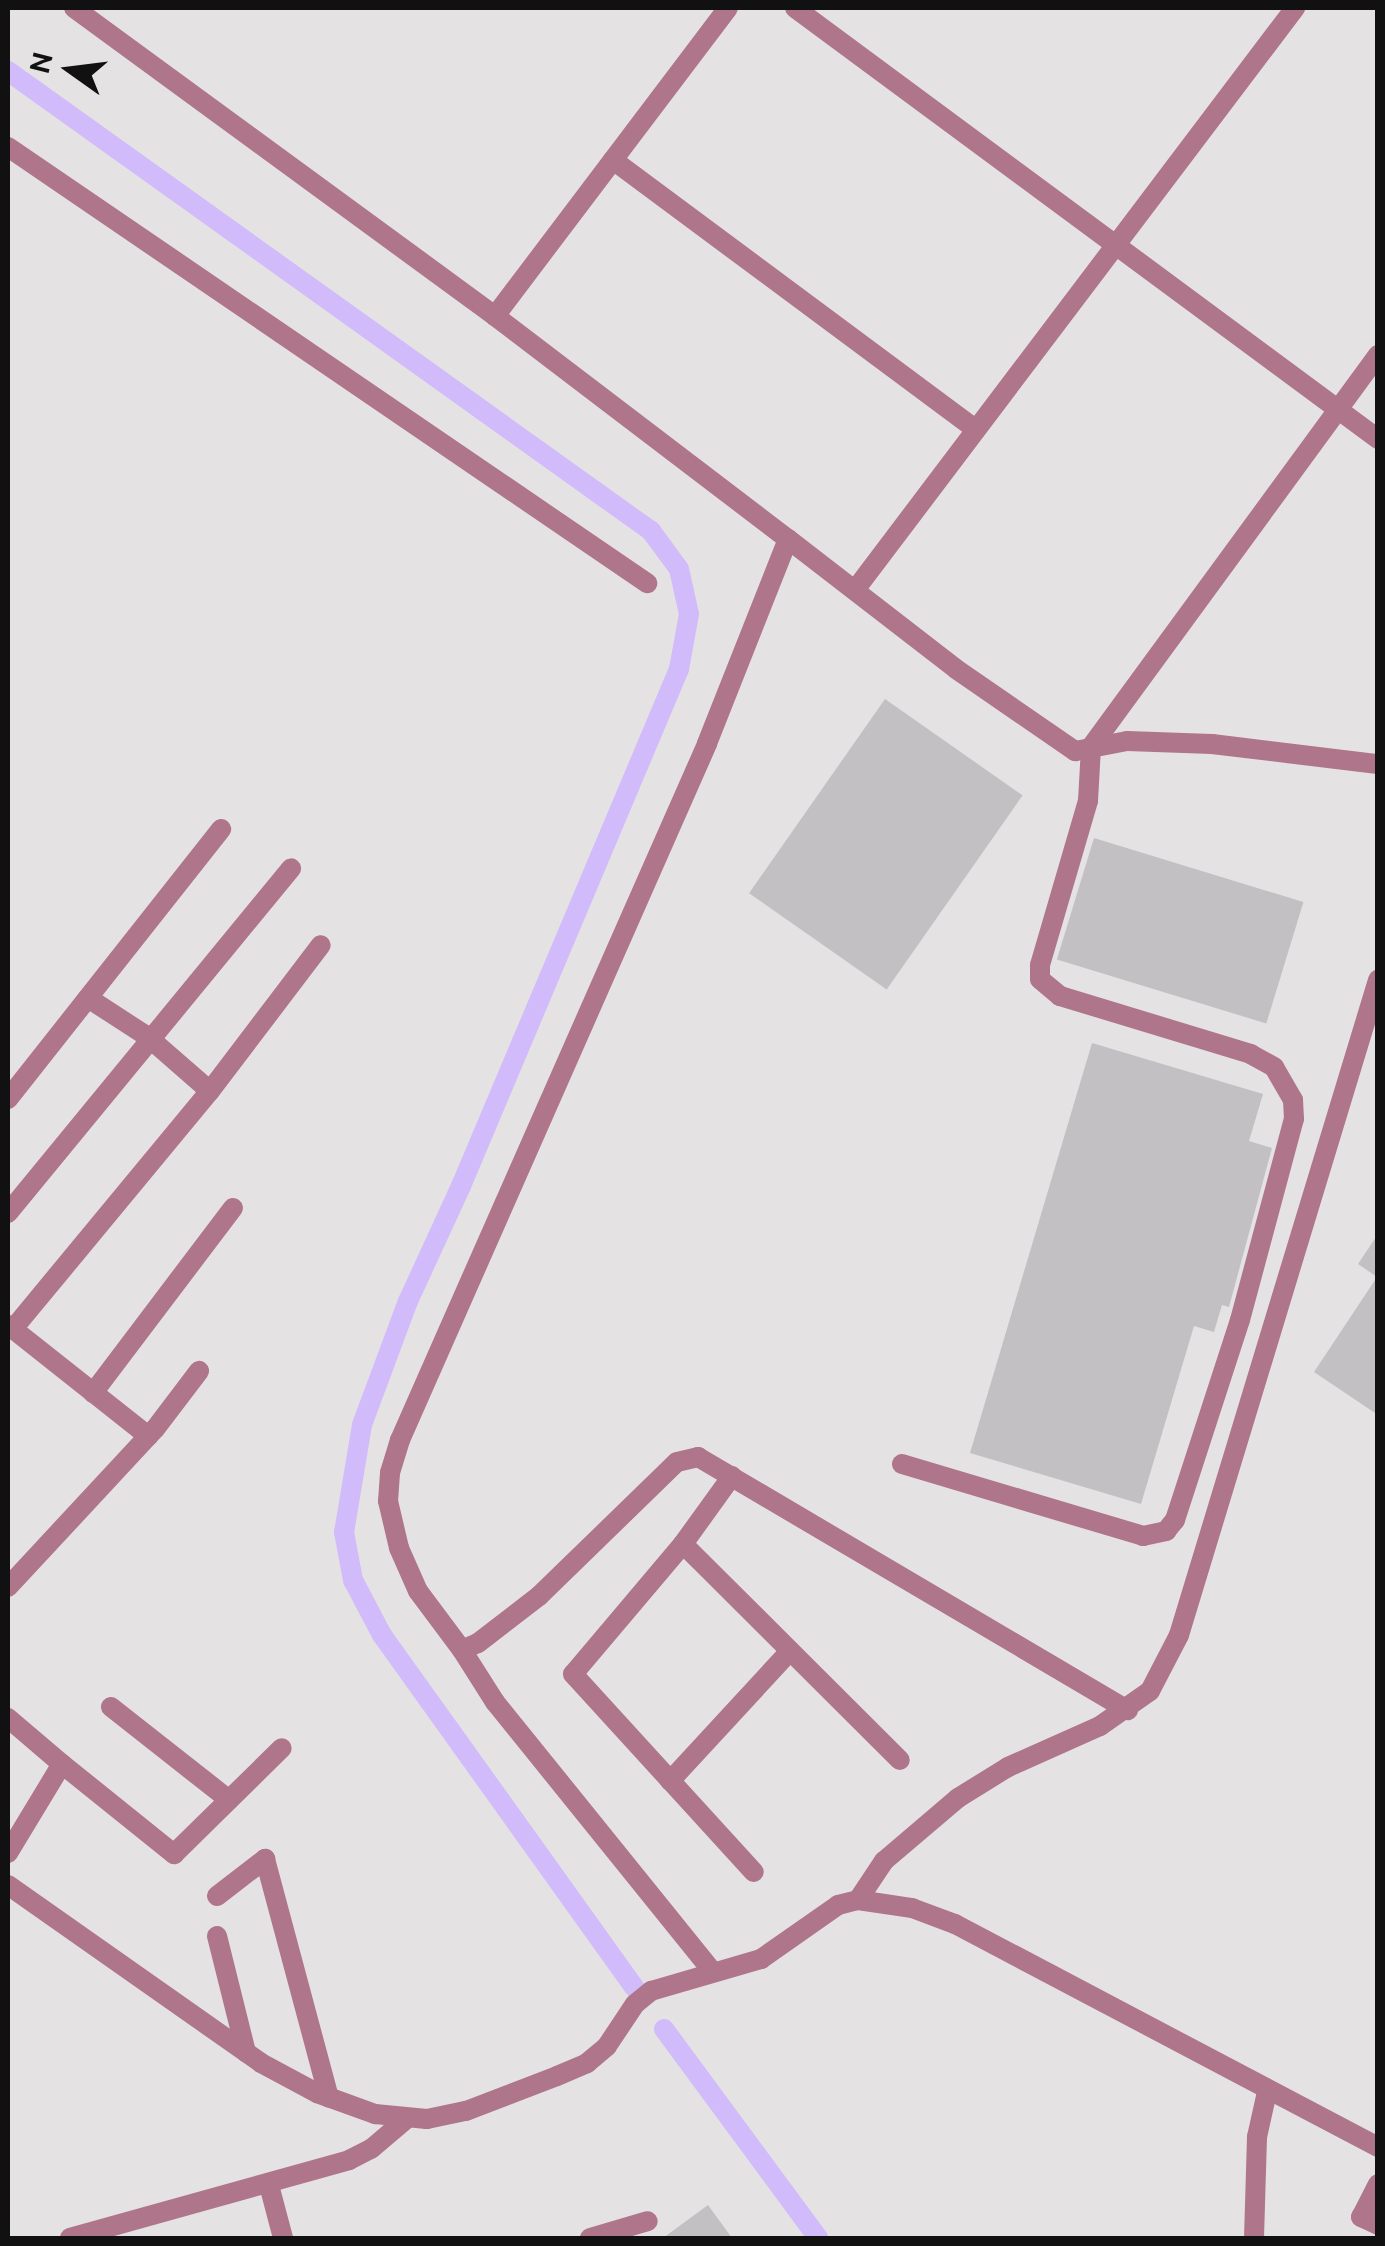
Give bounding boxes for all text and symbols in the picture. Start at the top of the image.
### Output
north arrow [20,20,120,120]
text: N [23,49,58,77]

